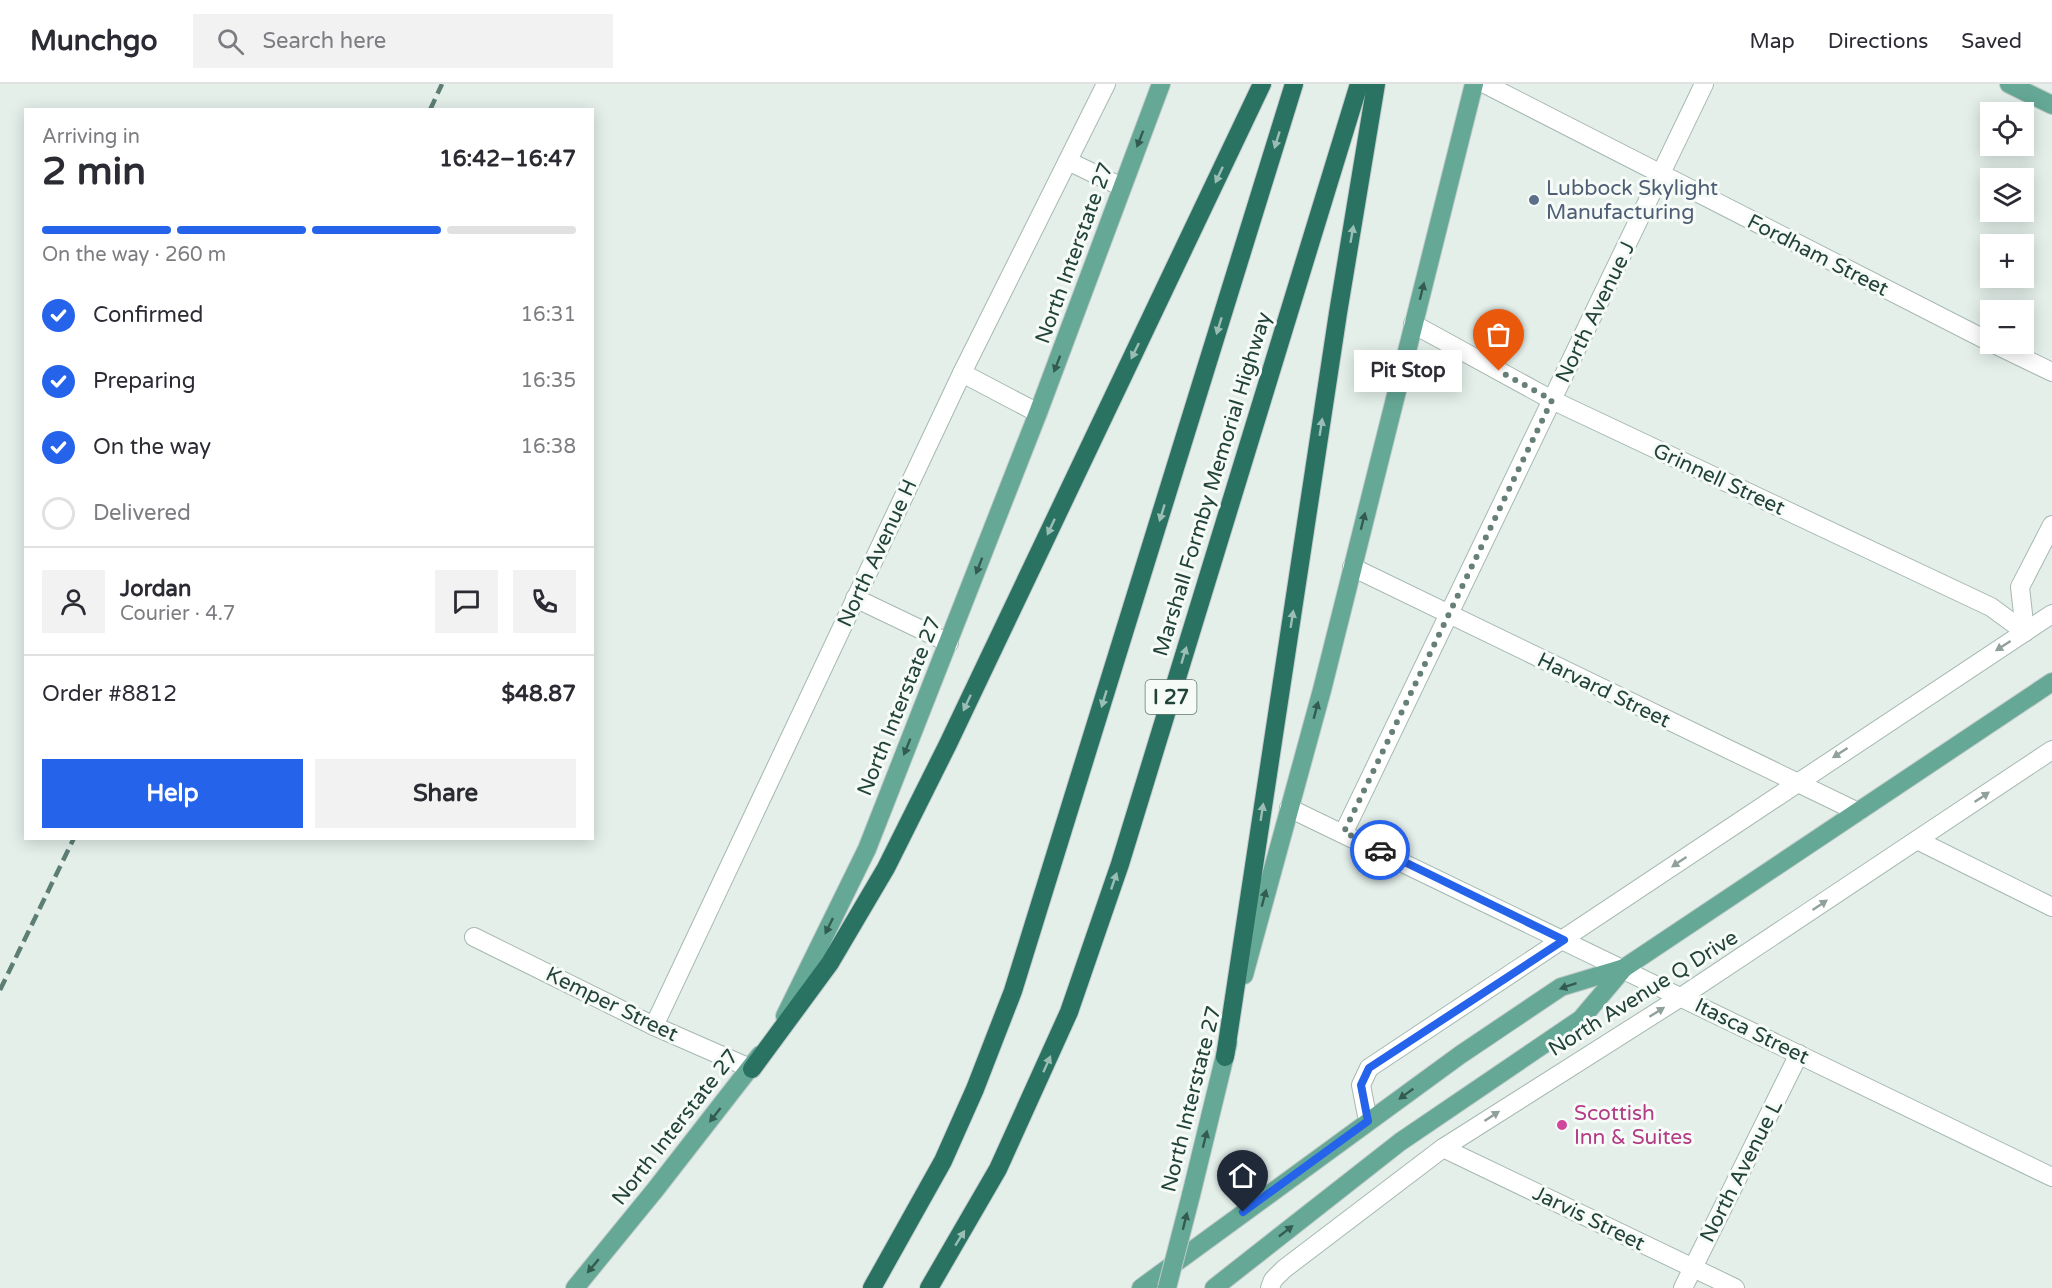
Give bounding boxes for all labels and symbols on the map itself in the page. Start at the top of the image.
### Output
one-way arrow [1135,130,1145,148]
one-way arrow [1271,131,1281,149]
street label: North Interstate 27 [1030,159,1119,347]
one-way arrow [1214,166,1223,183]
place label: Lubbock Skylight Manufacturing [1546,176,1718,225]
marker: Lubbock Skylight Manufacturing [1527,193,1541,207]
street label: Fordham Street [1743,209,1893,302]
one-way arrow [1347,224,1356,243]
street label: North Avenue J [1550,238,1640,387]
one-way arrow [1417,282,1427,300]
street label: Marshall Formby Memorial Highway [1148,309,1277,659]
pin [1473,309,1524,371]
one-way arrow [1214,317,1223,335]
one-way arrow [1131,342,1140,359]
callout: Pit Stop [1355,350,1463,392]
one-way arrow [1052,355,1061,373]
one-way arrow [1317,417,1326,436]
street label: Grinnell Street [1649,438,1789,521]
street label: North Avenue H [832,475,923,631]
one-way arrow [1157,504,1166,522]
one-way arrow [1359,512,1369,530]
one-way arrow [1046,518,1055,535]
one-way arrow [974,557,984,575]
one-way arrow [1287,610,1296,629]
street label: North Interstate 27 [852,613,947,799]
one-way arrow [1995,640,2011,651]
one-way arrow [1180,646,1189,664]
street label: Harvard Street [1533,647,1674,733]
road number: I 27 [1146,680,1196,714]
one-way arrow [1099,690,1108,708]
one-way arrow [963,694,972,711]
one-way arrow [1312,701,1321,719]
one-way arrow [902,738,912,756]
one-way arrow [1832,748,1849,759]
one-way arrow [1974,791,1990,803]
one-way arrow [1258,803,1267,822]
courier [1350,820,1410,880]
one-way arrow [1671,856,1687,868]
one-way arrow [1110,872,1120,890]
one-way arrow [1260,889,1270,907]
one-way arrow [1812,900,1828,911]
one-way arrow [825,917,834,934]
street label: North Avenue Q Drive [1544,925,1743,1062]
street label: Kemper Street [542,962,682,1047]
one-way arrow [1559,981,1577,991]
street label: Itasca Street [1691,993,1813,1070]
street label: North Interstate 27 [1156,1003,1227,1195]
one-way arrow [1649,1006,1665,1017]
street label: North Interstate 27 [607,1044,744,1210]
one-way arrow [1042,1055,1052,1073]
one-way arrow [1399,1087,1414,1099]
street label: North Avenue L [1695,1096,1788,1247]
place label: Scottish Inn & Suites [1574,1101,1692,1150]
one-way arrow [710,1107,722,1122]
one-way arrow [1484,1110,1500,1121]
marker: Scottish Inn & Suites [1555,1118,1569,1132]
one-way arrow [1201,1129,1211,1148]
pin [1217,1150,1268,1212]
street label: Jarvis Street [1529,1181,1649,1256]
one-way arrow [1180,1212,1190,1231]
one-way arrow [1278,1224,1294,1237]
one-way arrow [954,1230,965,1246]
one-way arrow [586,1258,599,1274]

